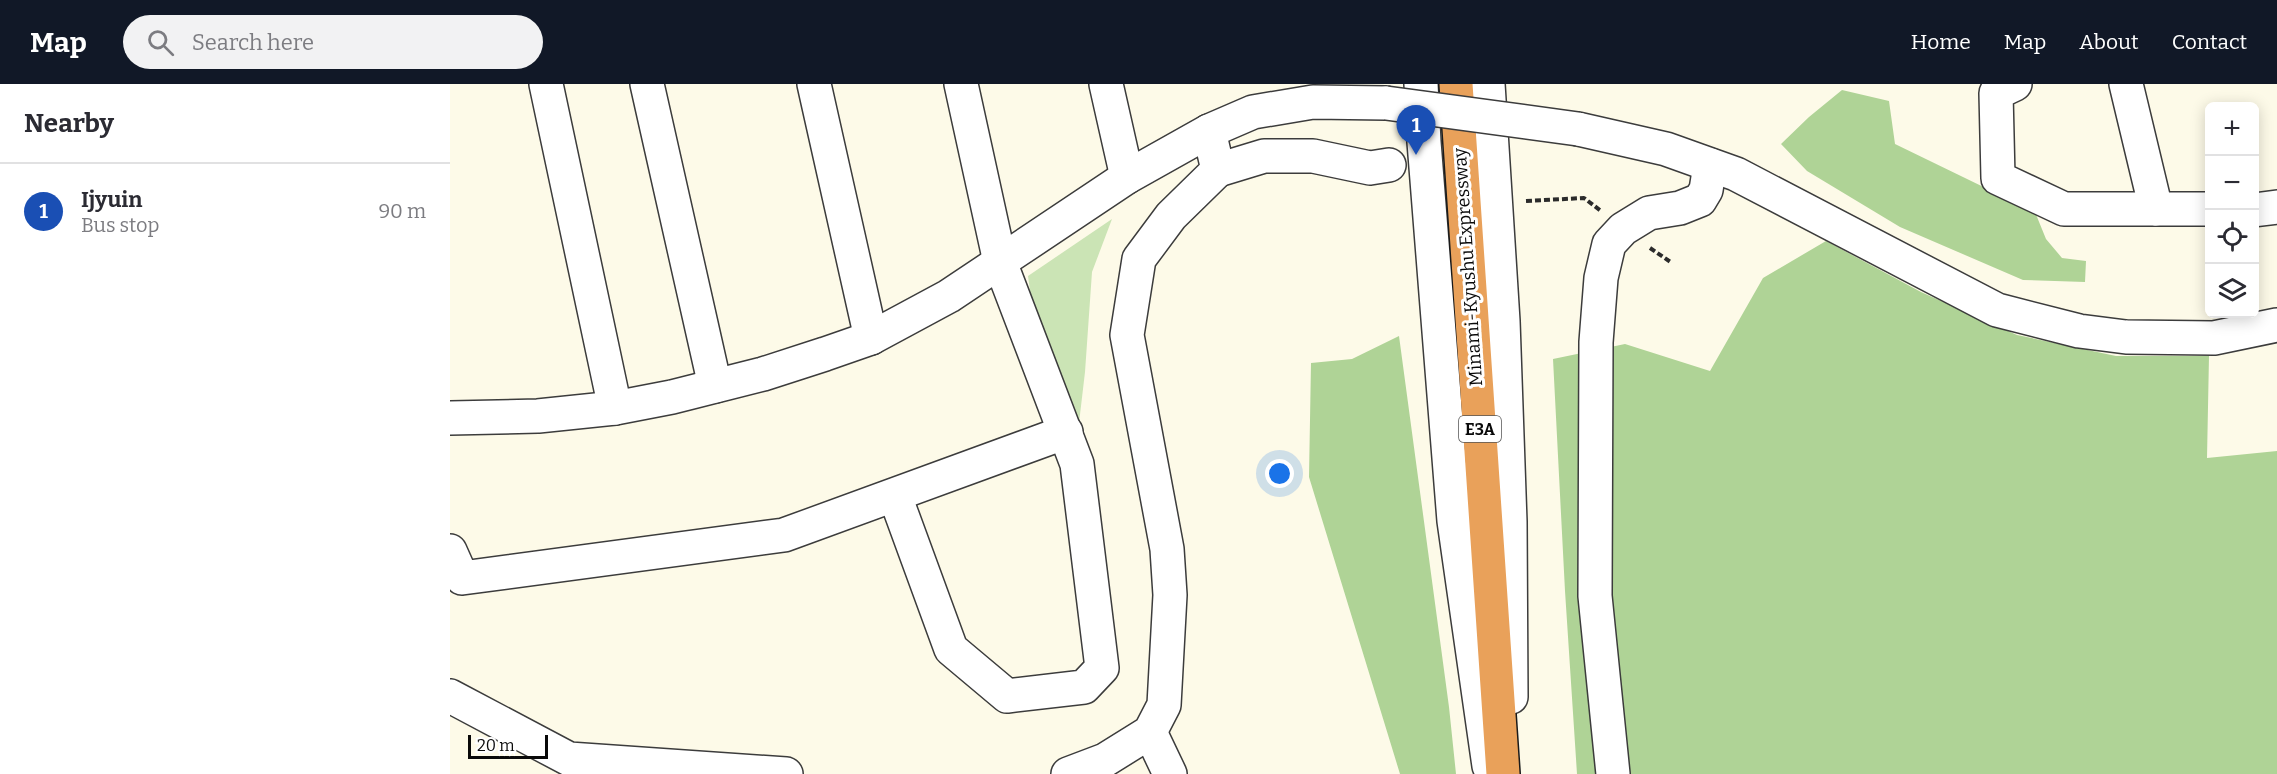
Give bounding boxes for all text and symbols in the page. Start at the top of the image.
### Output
search box [123,15,543,69]
text: Map [30,26,87,59]
icon: search [144,26,177,59]
text: Search here [192,29,314,56]
text: Home [1911,29,1971,55]
text: Map [2004,29,2046,55]
text: About [2079,29,2139,55]
text: Contact [2172,29,2247,55]
map controls [2205,102,2259,318]
button: + [2205,102,2259,156]
pin: 1 [1396,106,1436,155]
text: Nearby [24,108,114,139]
street label: Minami-Kyushu Expressway [1449,147,1487,387]
button: − [2205,156,2259,210]
text: Ijyuin [81,186,142,213]
text: 1 [39,199,48,223]
text: 90 m [378,199,426,223]
button: locate [2205,210,2259,264]
text: Bus stop [81,213,159,237]
button: layers [2205,264,2259,318]
road number: E3A [1459,416,1501,442]
your location [1265,459,1294,488]
scale bar [468,732,548,760]
text: 20 m [477,736,514,755]

